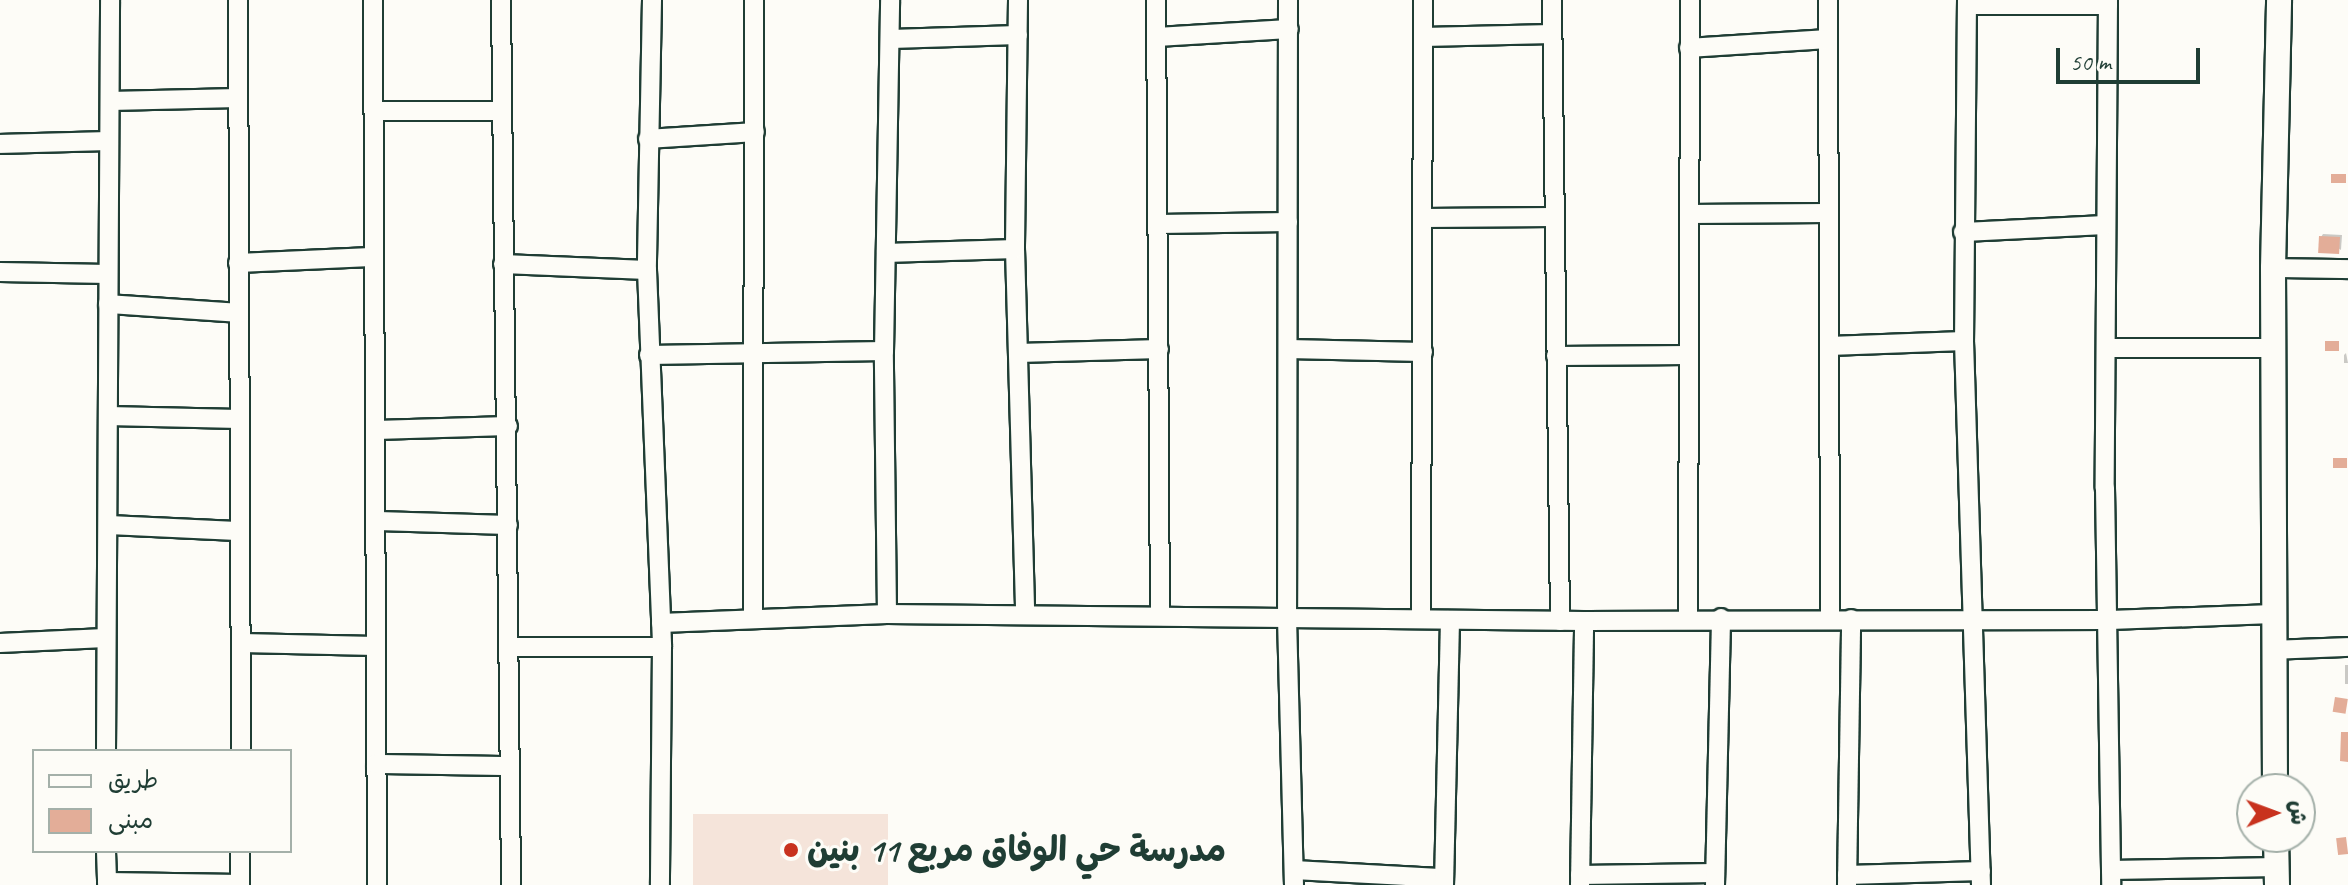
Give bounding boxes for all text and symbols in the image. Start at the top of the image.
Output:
scale bar [2060,32,2204,82]
text: 50 m [2070,47,2111,77]
legend [32,749,292,853]
text: طريق [108,765,158,795]
north arrow [2236,773,2316,853]
text: ش [2284,800,2312,825]
text: مبنى [108,805,153,835]
place label: مدرسة حي الوفاق مربع 11 بنين [807,830,1226,870]
marker: مدرسة حي الوفاق مربع 11 بنين [782,841,800,859]

